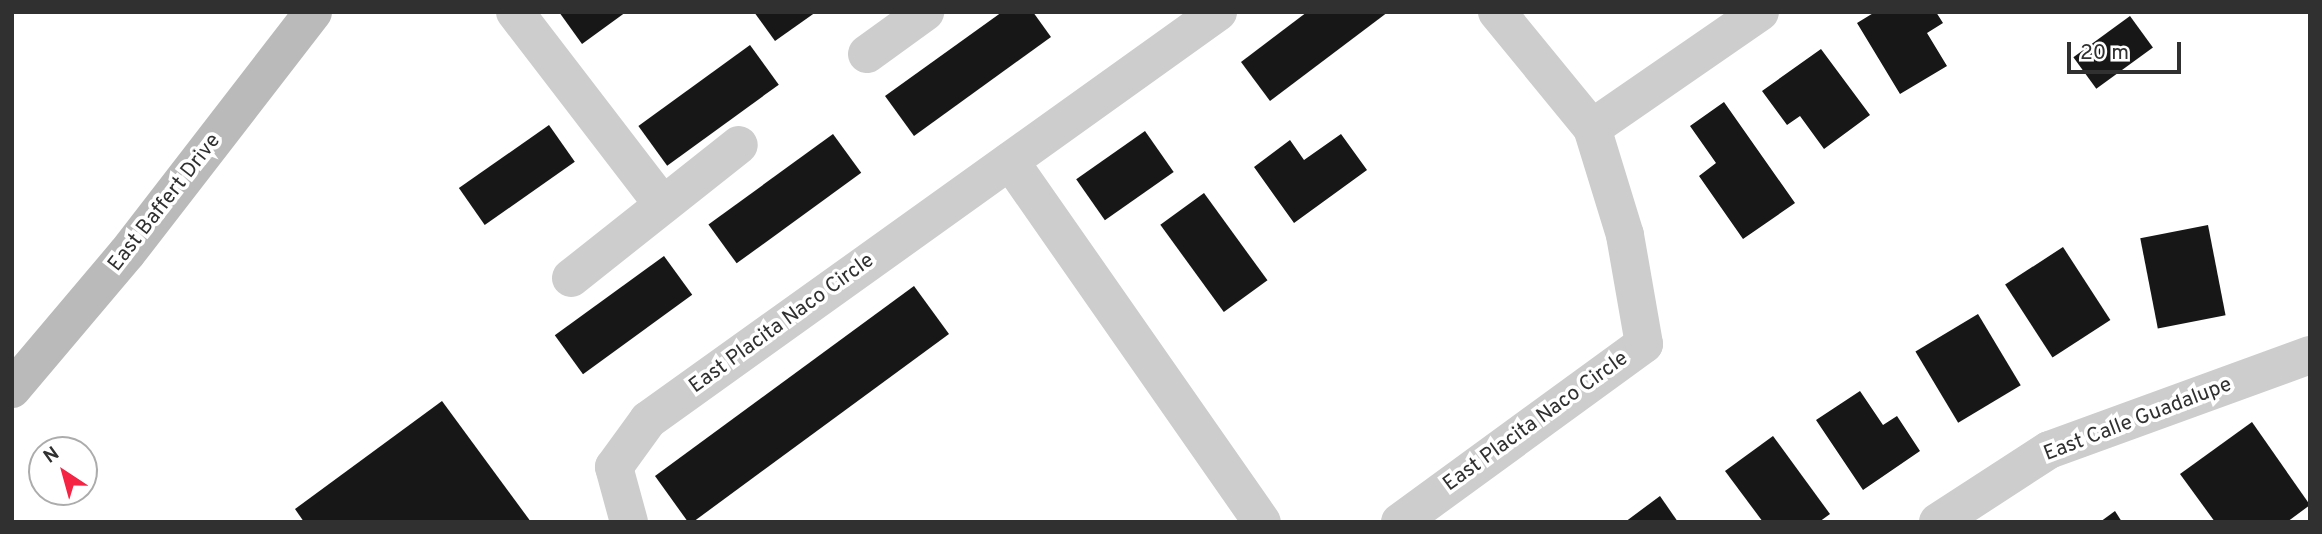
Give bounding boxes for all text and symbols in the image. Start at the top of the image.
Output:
scale bar [2070,28,2184,72]
text: 20 m [2080,40,2129,67]
street label: East Baffert Drive [103,129,227,277]
street label: East Placita Naco Circle [685,248,879,400]
street label: East Placita Naco Circle [1439,346,1633,498]
street label: East Calle Guadalupe [2040,372,2236,468]
north arrow [28,436,98,506]
text: N [39,442,64,469]

